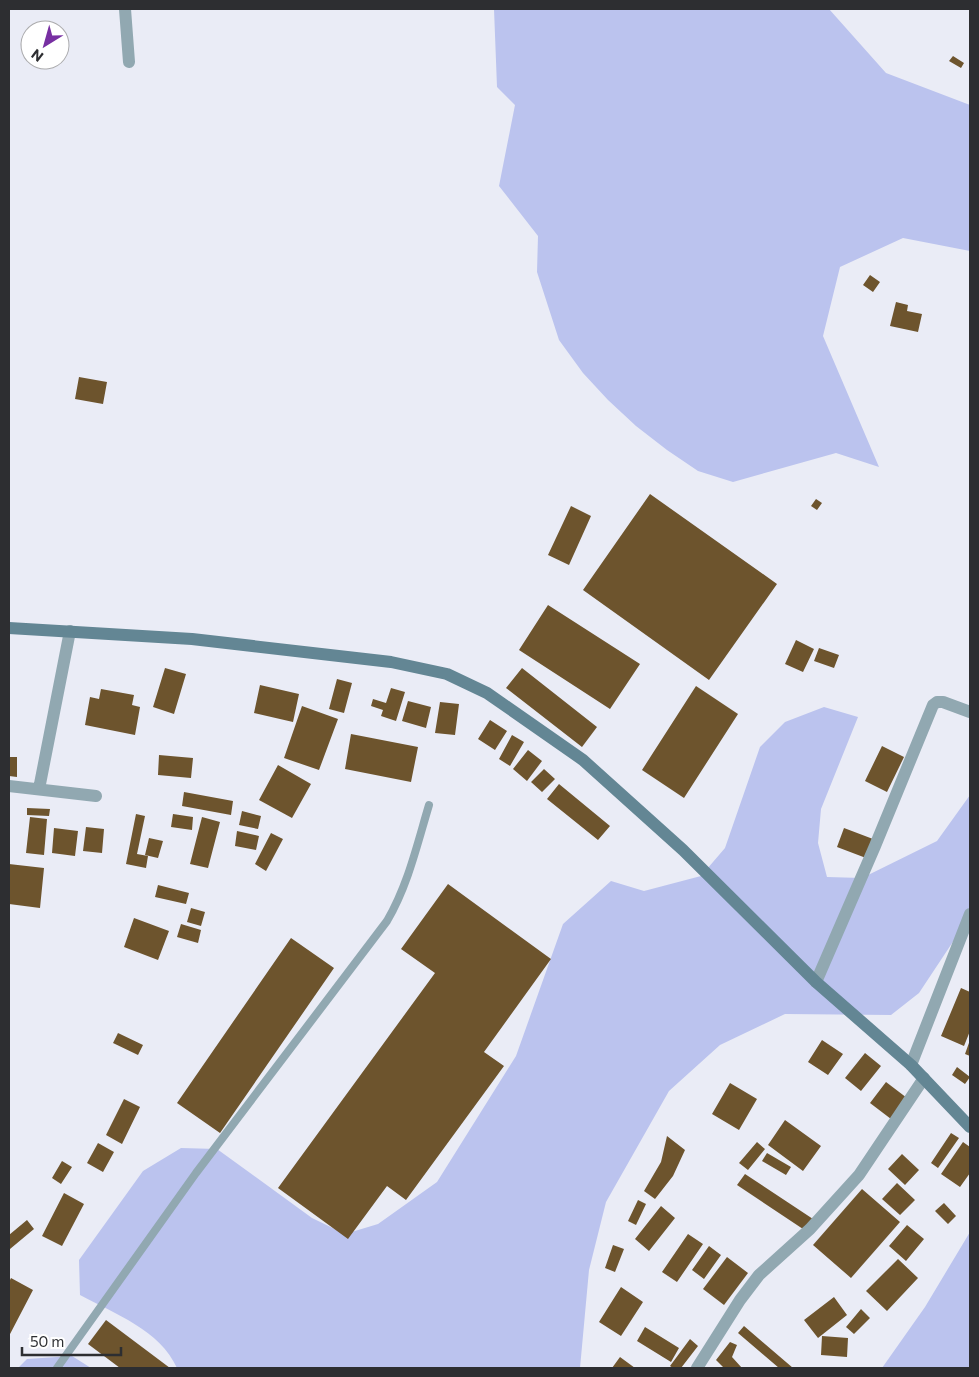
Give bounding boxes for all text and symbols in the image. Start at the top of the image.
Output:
north arrow [20,20,70,70]
text: N [28,46,46,66]
scale bar [22,1324,121,1356]
text: 50 m [30,1332,64,1350]

